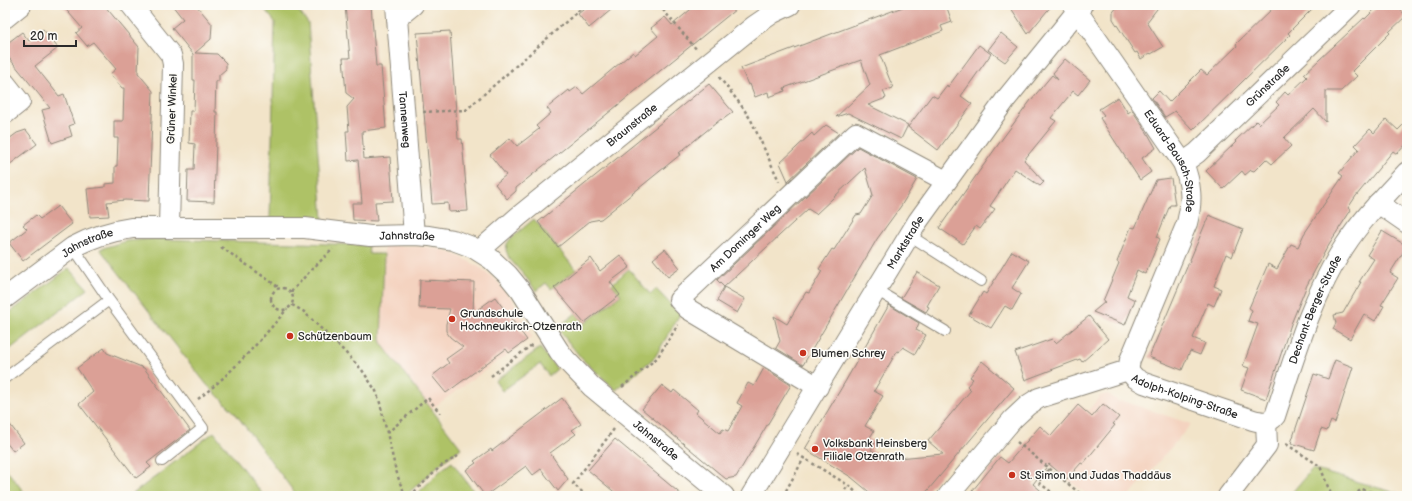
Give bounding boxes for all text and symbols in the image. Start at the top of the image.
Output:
scale bar [24,22,76,48]
text: 20 m [30,29,57,44]
street label: Grünstraße [1243,61,1293,109]
street label: Grüner Winkel [164,74,180,144]
street label: Tannenweg [396,91,414,149]
street label: Braunstraße [604,100,660,149]
street label: Eduard-Bausch-Straße [1141,107,1197,214]
street label: Am Dominger Weg [707,201,783,274]
street label: Marktstraße [884,212,927,271]
street label: Jahnstraße [59,225,115,260]
street label: Jahnstraße [379,228,436,243]
street label: Dechant-Berger-Straße [1286,252,1344,366]
place label: Grundschule Hochneukirch-Otzenrath [460,307,582,333]
marker: Grundschule Hochneukirch-Otzenrath [447,314,457,324]
place label: Schützenbaum [298,330,372,343]
marker: Schützenbaum [285,331,295,341]
place label: Blumen Schrey [811,347,885,360]
marker: Blumen Schrey [798,348,808,358]
street label: Adolph-Kolping-Straße [1130,371,1240,421]
street label: Jahnstraße [631,417,682,463]
place label: Volksbank Heinsberg Filiale Otzenrath [823,437,927,463]
marker: Volksbank Heinsberg Filiale Otzenrath [810,444,820,454]
place label: St. Simon und Judas Thaddäus [1020,469,1172,482]
marker: St. Simon und Judas Thaddäus [1007,470,1017,480]

